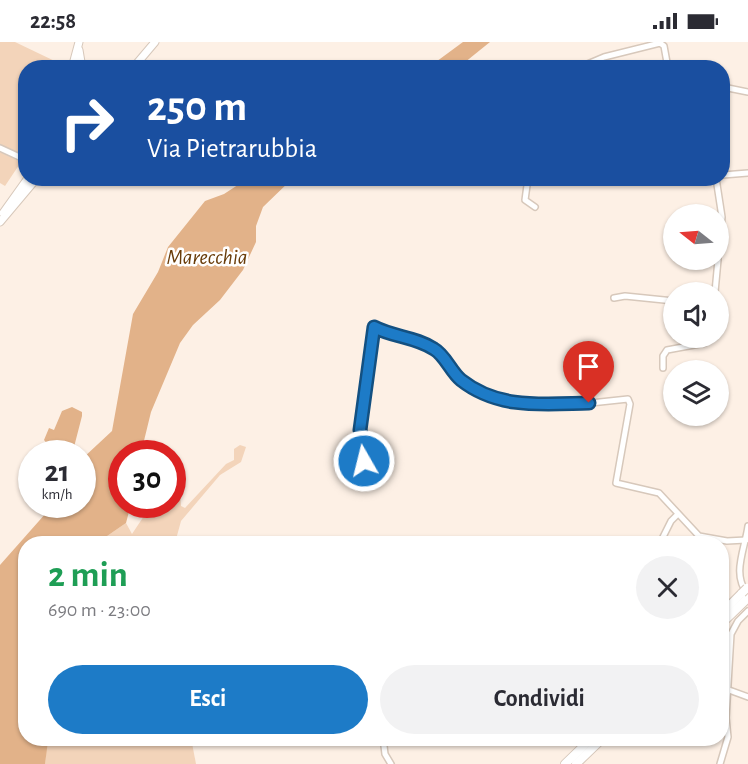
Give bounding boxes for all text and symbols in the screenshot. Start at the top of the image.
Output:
text: 22:58 [30,10,76,32]
icon: right [48,84,126,162]
text: 250 m [147,86,247,128]
text: Via Pietrarubbia [147,135,317,162]
north arrow [663,204,729,270]
map controls [663,204,729,426]
water label: Marecchia [167,246,247,268]
button: sound [663,282,729,348]
pin [563,341,614,403]
icon: arrive [572,350,605,383]
button: layers [663,360,729,426]
position arrow [332,429,396,493]
speed limit sign: 30 [108,440,186,518]
text: 21 [45,457,69,487]
text: km/h [42,487,72,502]
button: close [636,556,699,619]
text: 2 min [48,557,128,593]
text: 690 m · 23:00 [48,600,151,620]
button: Esci [48,665,368,734]
button: Condividi [380,665,699,734]

